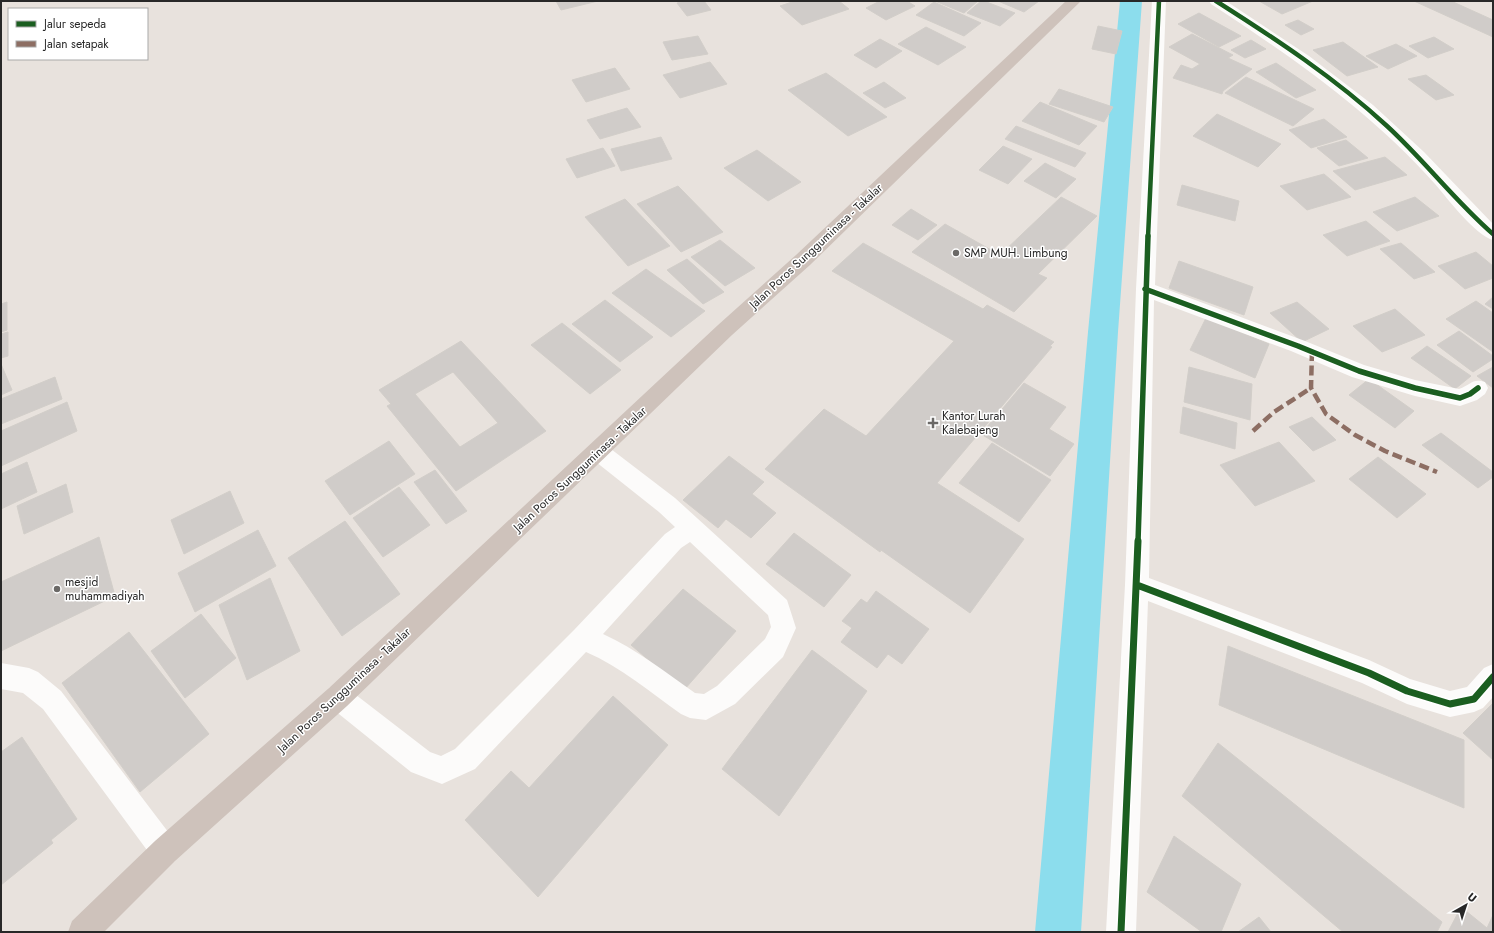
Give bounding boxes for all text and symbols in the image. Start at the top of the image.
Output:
legend [8,8,148,60]
text: Jalur sepeda [42,15,106,33]
text: Jalan setapak [42,35,109,53]
street label: Jalan Poros Sungguminasa - Takalar [744,179,887,314]
place label: SMP MUH. Limbung [964,244,1068,262]
marker: SMP MUH. Limbung [951,248,961,258]
street label: Jalan Poros Sungguminasa - Takalar [508,402,651,537]
place label: Kantor Lurah Kalebajeng [942,407,1006,439]
marker: Kantor Lurah Kalebajeng [927,417,939,429]
place label: mesjid muhammadiyah [65,573,145,605]
marker: mesjid muhammadiyah [52,584,62,594]
street label: Jalan Poros Sungguminasa - Takalar [272,623,415,758]
north arrow [1446,885,1486,925]
text: U [1464,889,1480,906]

